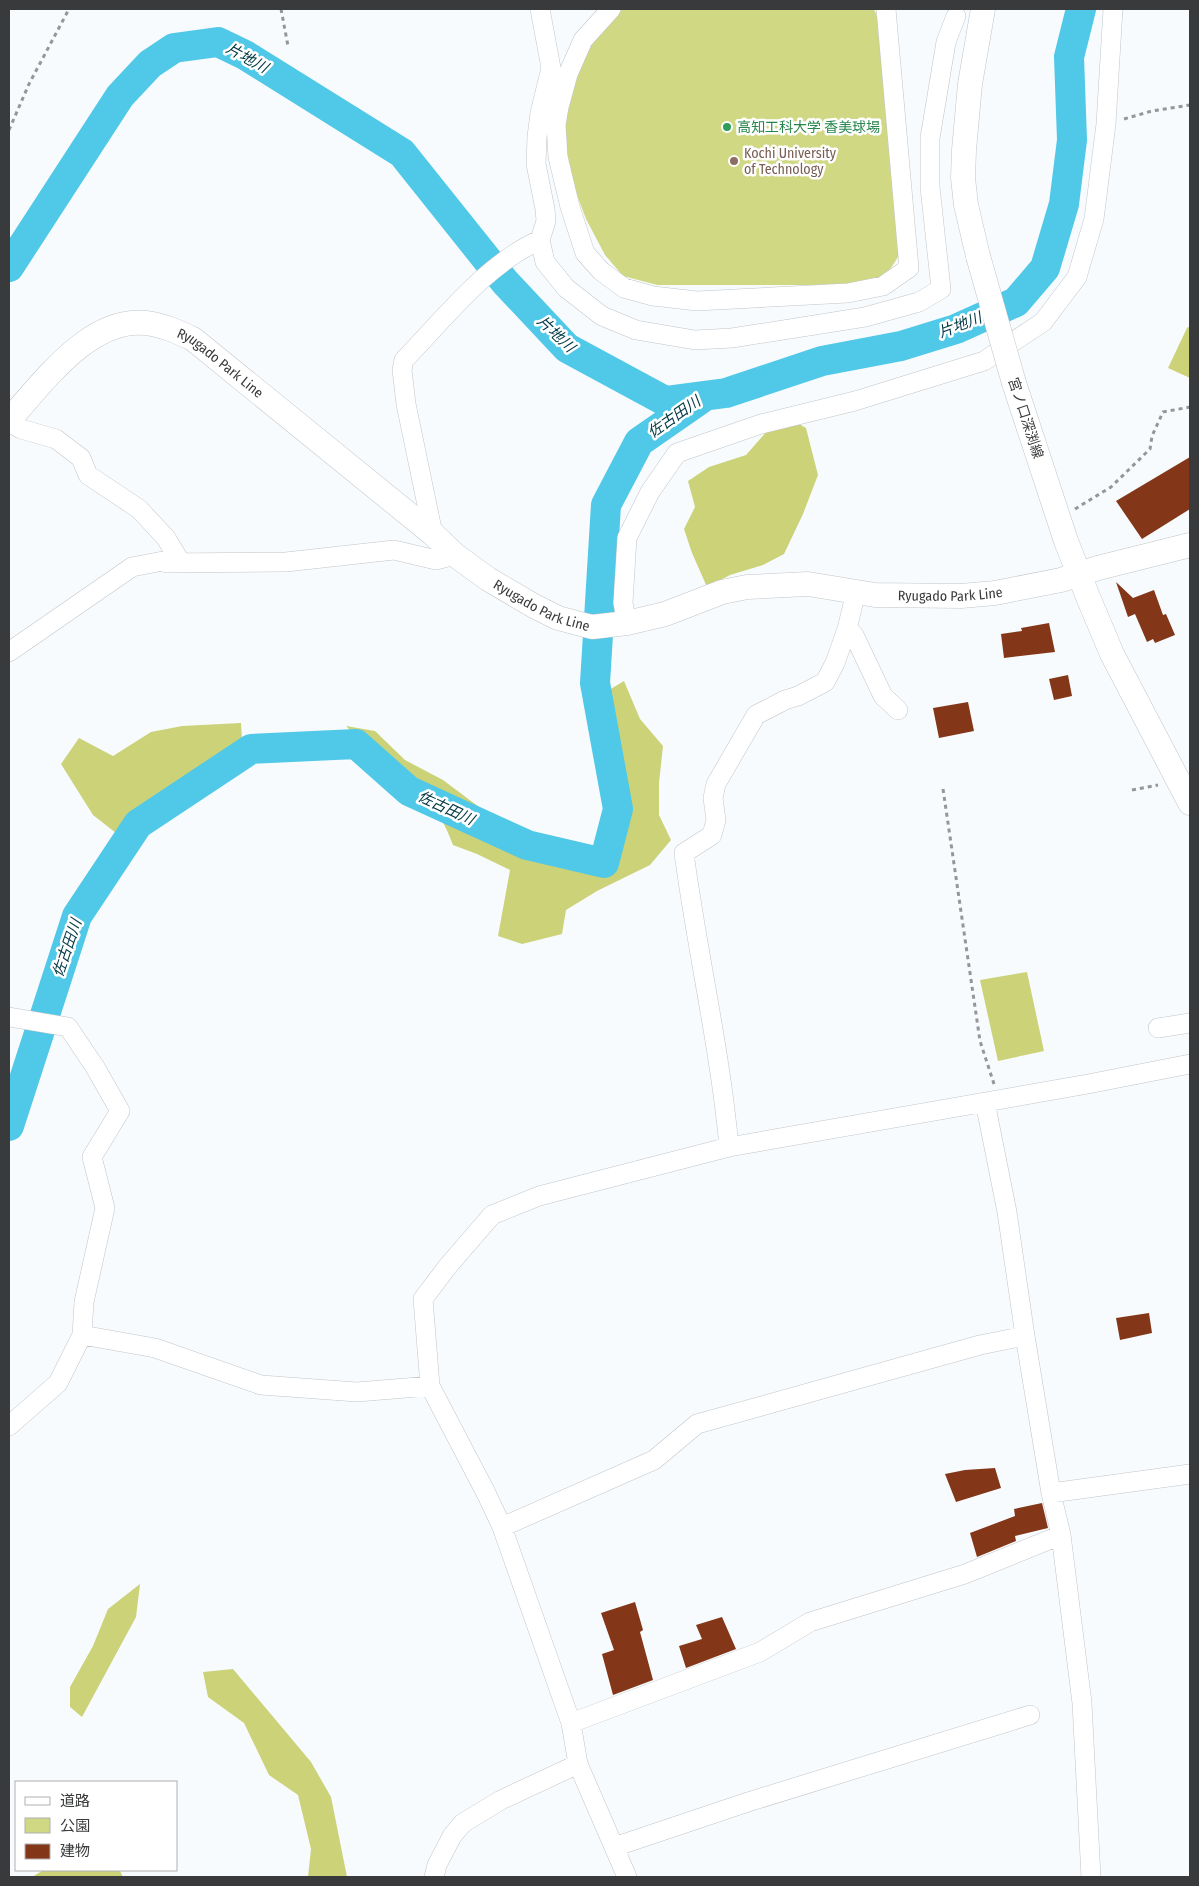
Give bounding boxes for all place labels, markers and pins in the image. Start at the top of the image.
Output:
place label: 高知工科大学 香美球場 [737,119,880,136]
marker: 高知工科大学 香美球場 [721,121,733,133]
place label: Kochi University of Technology [744,145,837,178]
marker: Kochi University of Technology [728,155,740,167]

